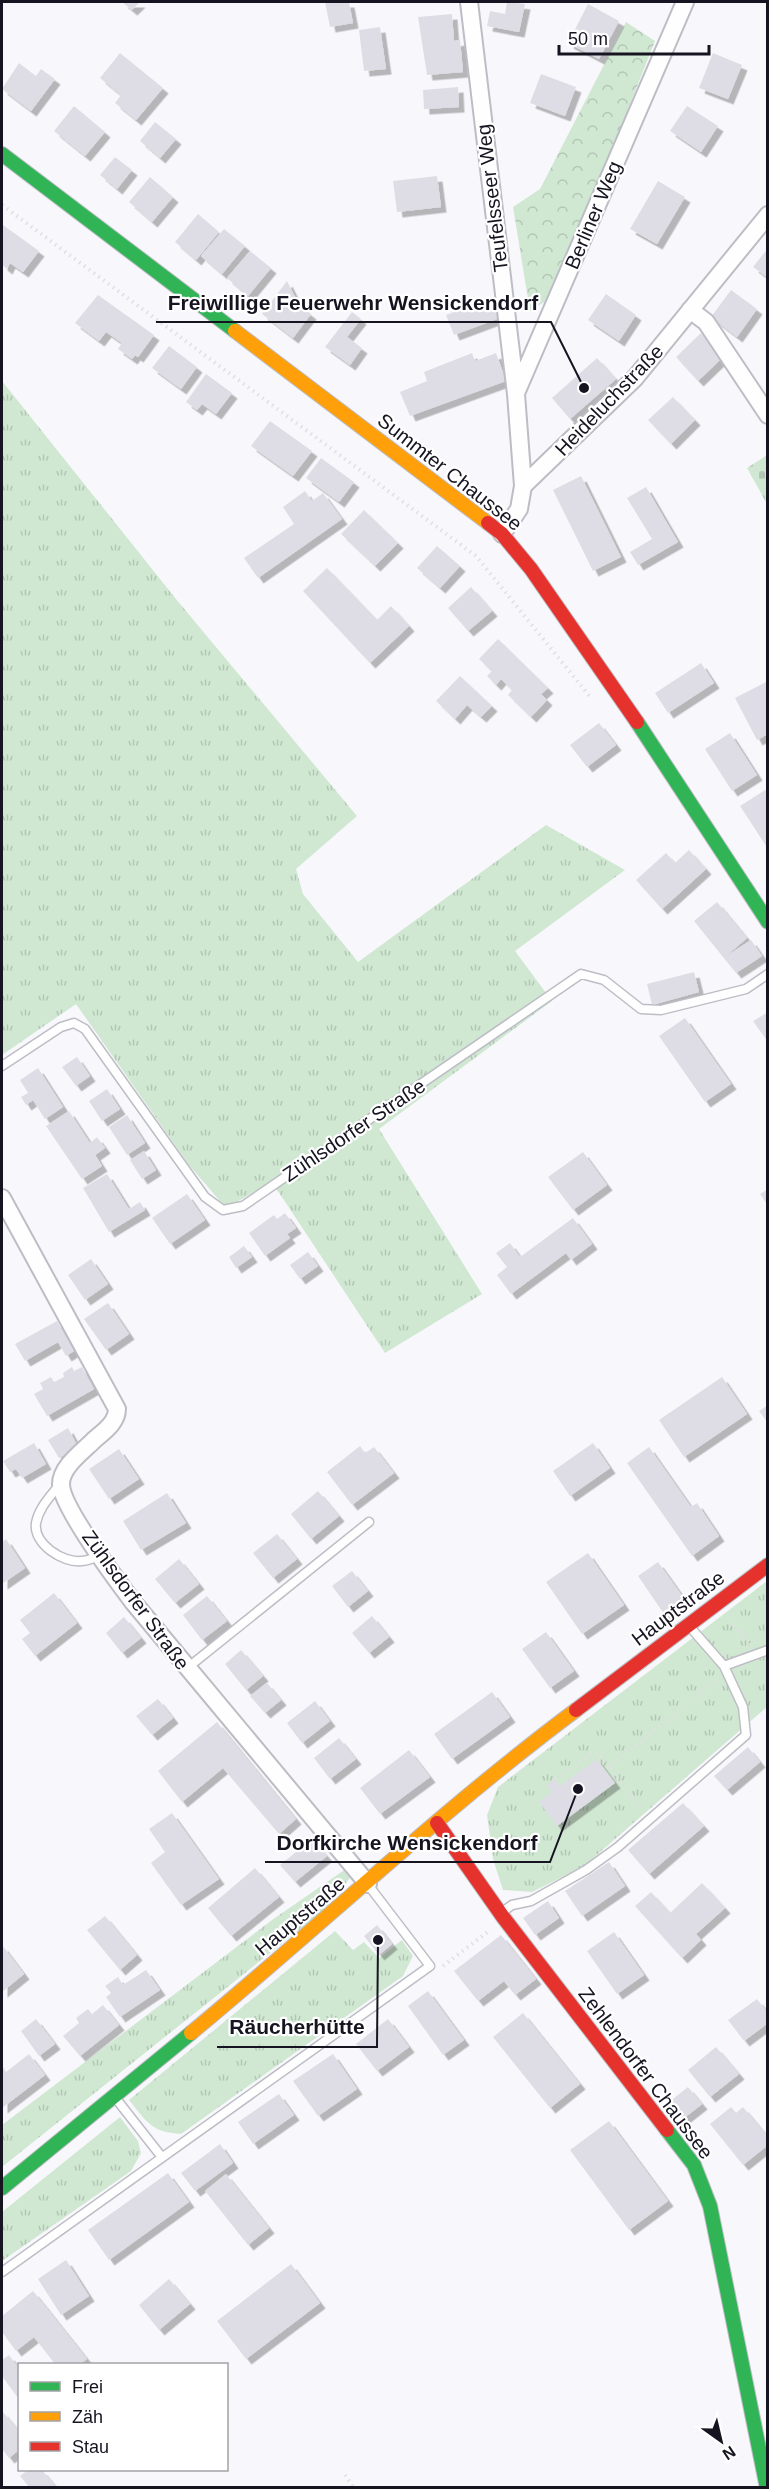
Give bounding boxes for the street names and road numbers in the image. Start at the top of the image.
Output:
street label: Teufelsseer Weg [472,123,512,273]
street label: Berliner Weg [560,158,626,272]
street label: Heideluchstraße [551,340,667,460]
street label: Summter Chaussee [374,409,526,535]
street label: Zühlsdorfer Straße [279,1074,429,1186]
street label: Zühlsdorfer Straße [78,1526,194,1674]
street label: Hauptstraße [627,1566,729,1650]
street label: Hauptstraße [251,1872,349,1960]
street label: Zehlendorfer Chaussee [574,1983,718,2163]

